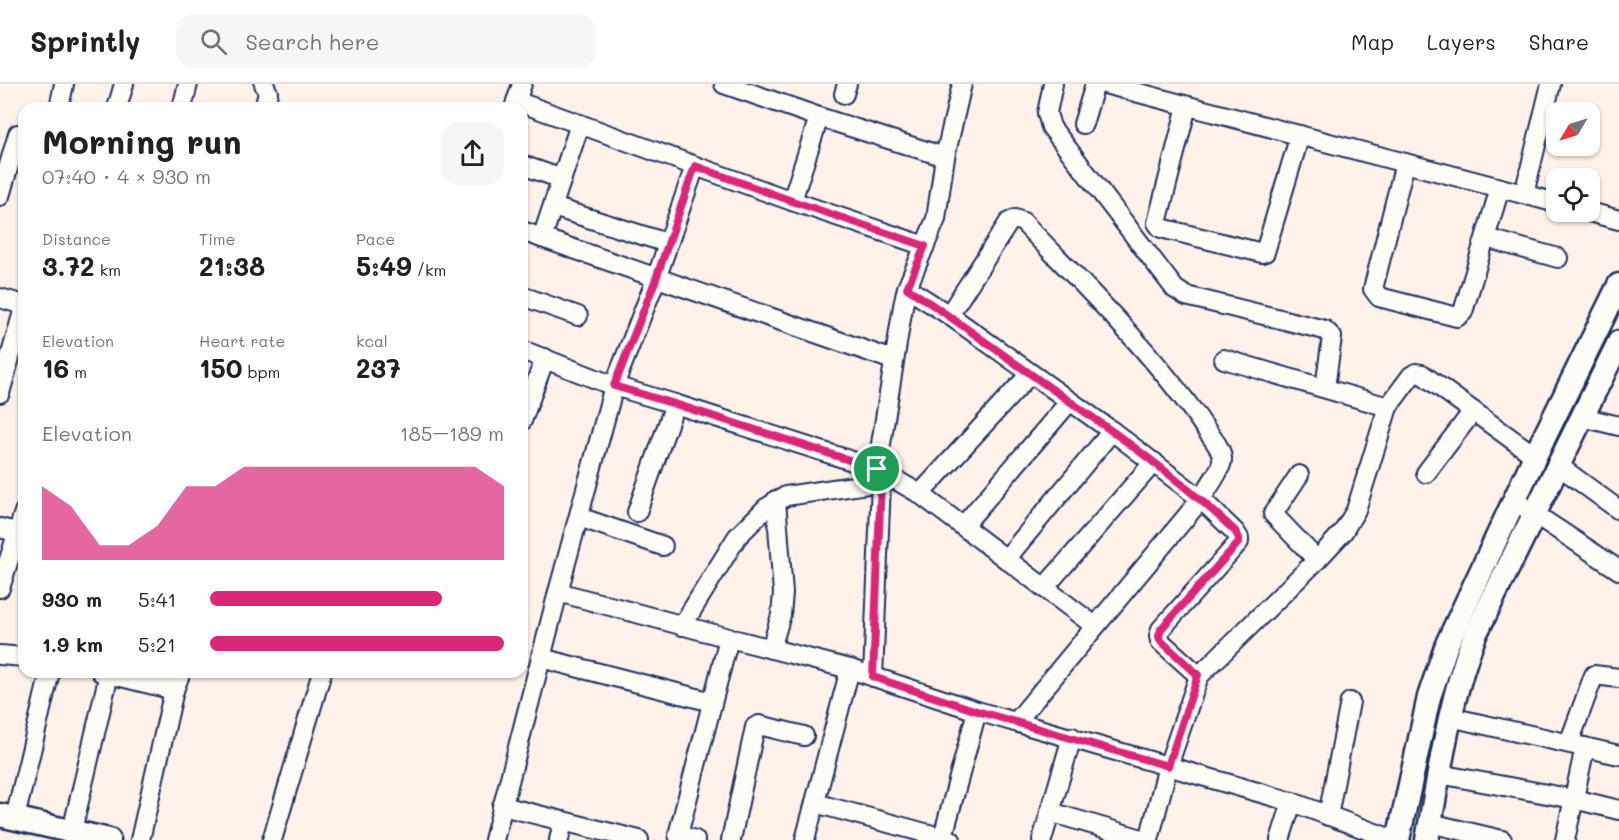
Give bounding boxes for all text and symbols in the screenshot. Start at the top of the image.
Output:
search box [176,14,596,68]
text: Sprintly [30,23,140,59]
icon: search [197,25,230,58]
text: Search here [245,27,379,56]
text: Map [1351,28,1394,55]
text: Layers [1427,28,1496,55]
text: Share [1529,28,1589,55]
north arrow [1546,102,1600,156]
map controls [1546,102,1600,222]
text: Morning run [42,119,242,162]
button: share [441,122,504,185]
text: 07:40 · 4 × 930 m [42,163,211,189]
button: locate [1546,168,1600,222]
text: Distance [42,228,111,249]
text: Time [199,228,235,249]
text: Pace [356,228,395,249]
text: 3.72 [42,249,95,283]
text: 21:38 [199,249,265,283]
text: 5:49 [356,249,412,283]
text: km [95,259,121,280]
text: /km [412,259,446,280]
text: Elevation [42,330,114,351]
text: Heart rate [199,330,285,351]
text: kcal [356,330,388,351]
text: 16 [42,351,69,385]
text: 150 [199,351,242,385]
text: 237 [356,351,401,385]
text: m [69,361,87,382]
text: bpm [242,361,280,382]
text: Elevation [42,420,132,446]
text: 185–189 m [400,420,504,446]
pin [851,443,902,494]
icon: arrive [860,452,893,485]
text: 930 m [42,586,102,612]
text: 5:41 [138,586,177,612]
text: 1.9 km [42,631,103,657]
text: 5:21 [138,631,176,657]

